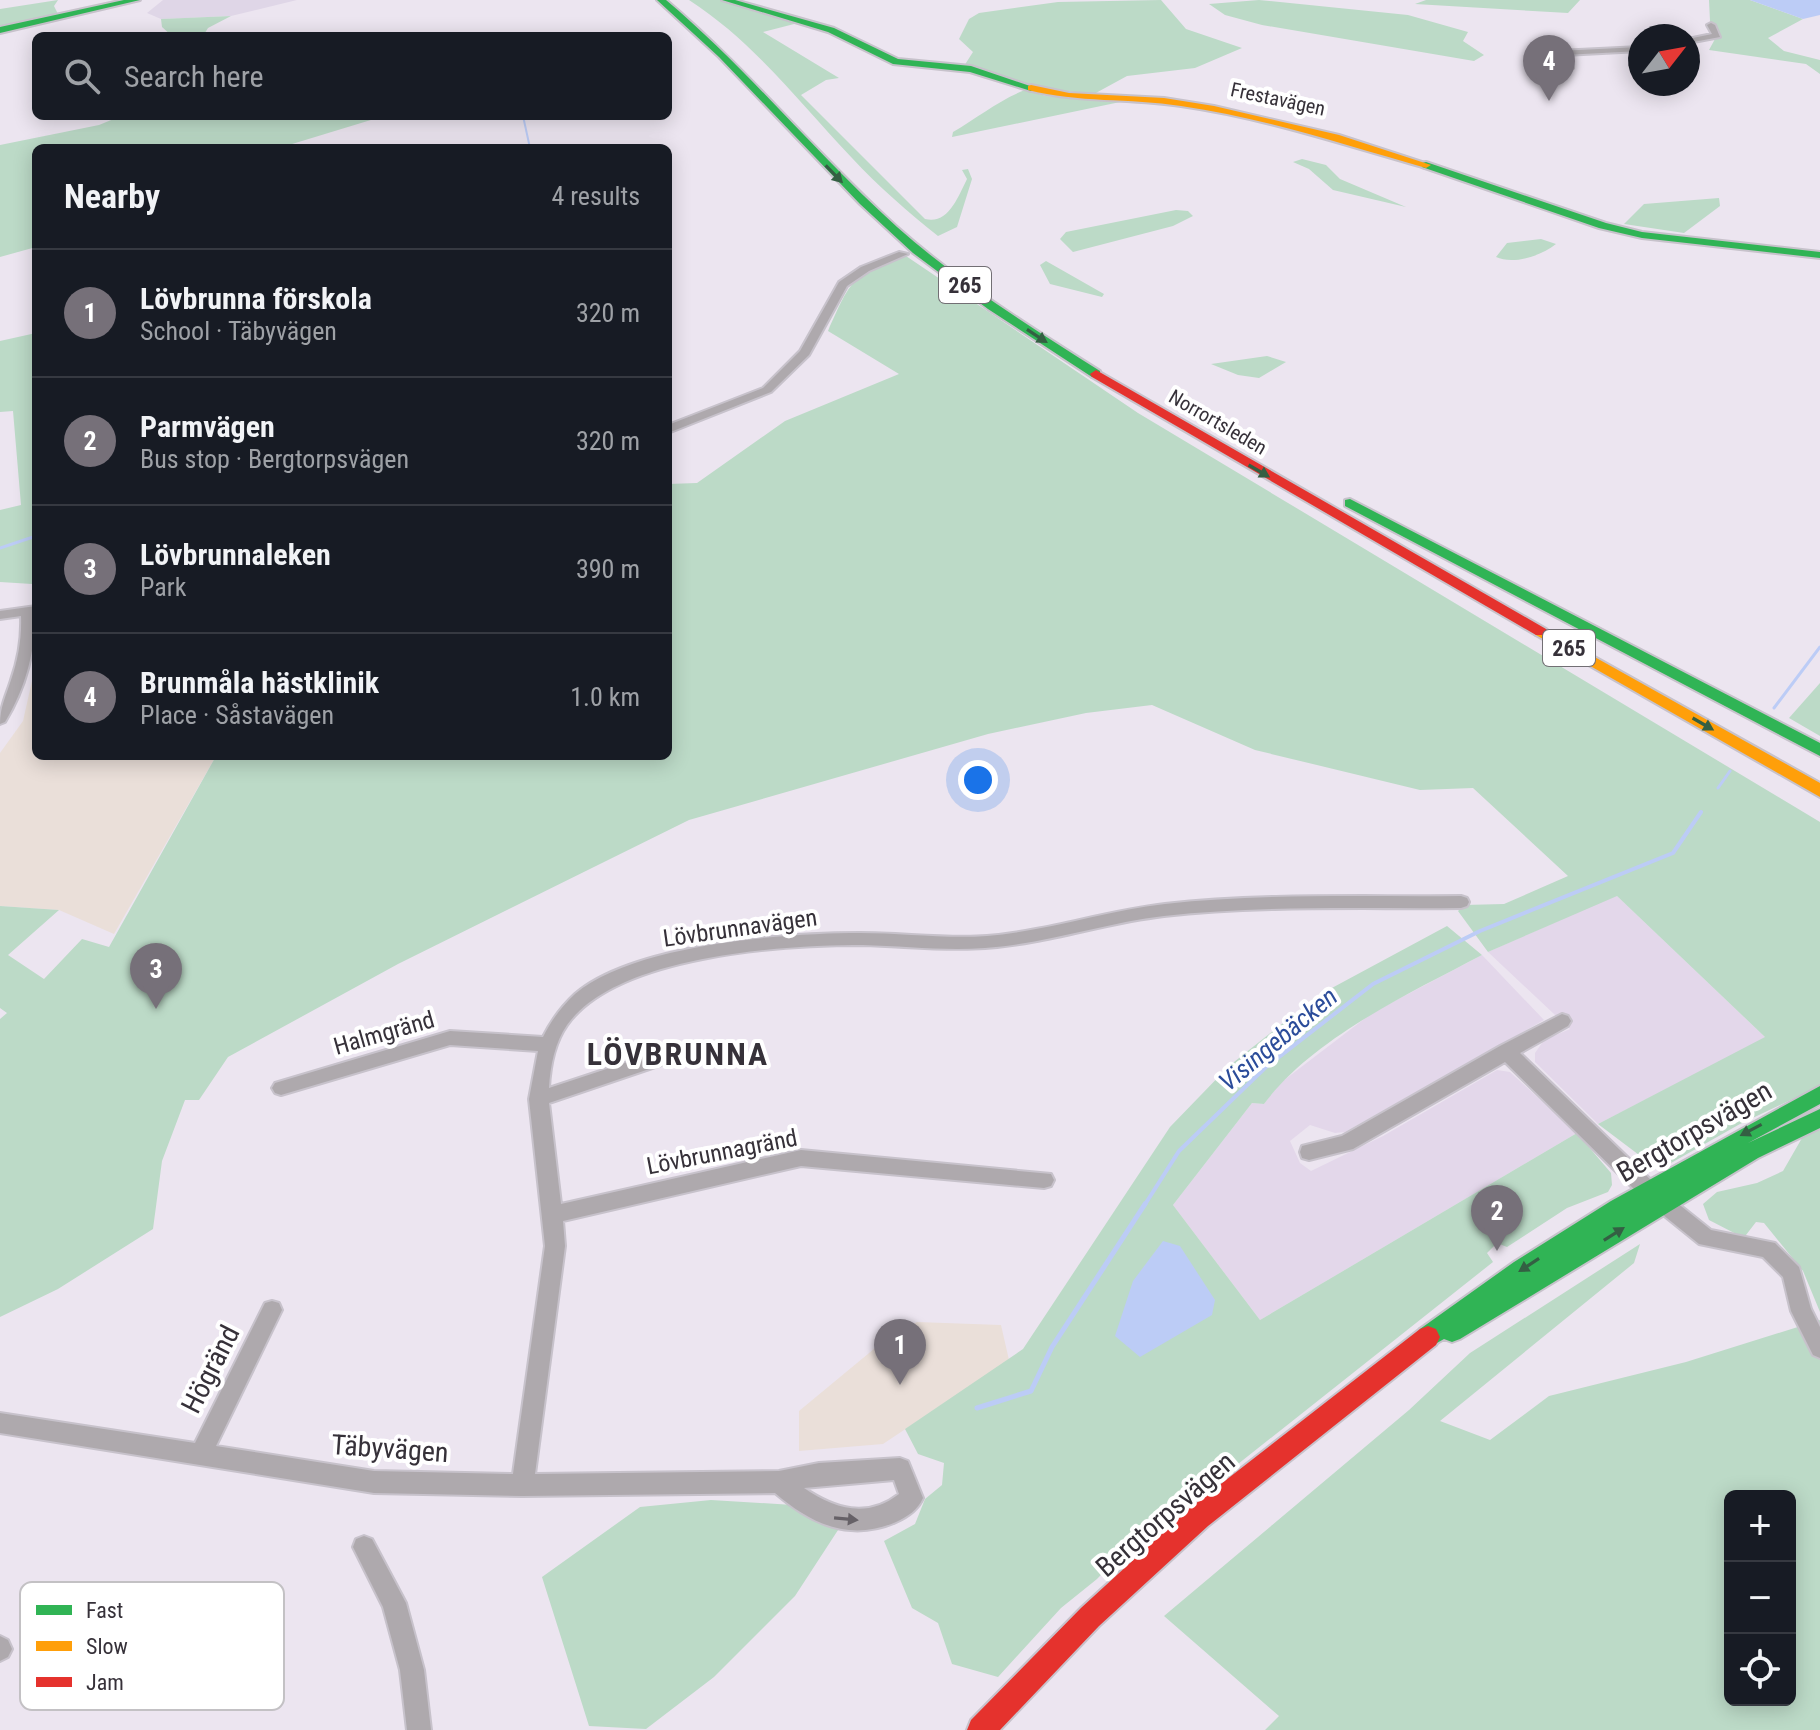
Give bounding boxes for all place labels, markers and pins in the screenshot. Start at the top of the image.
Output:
pin: 4 [1523,35,1575,101]
pin: 3 [130,943,182,1009]
pin: 2 [1471,1185,1523,1251]
pin: 1 [874,1319,926,1385]

